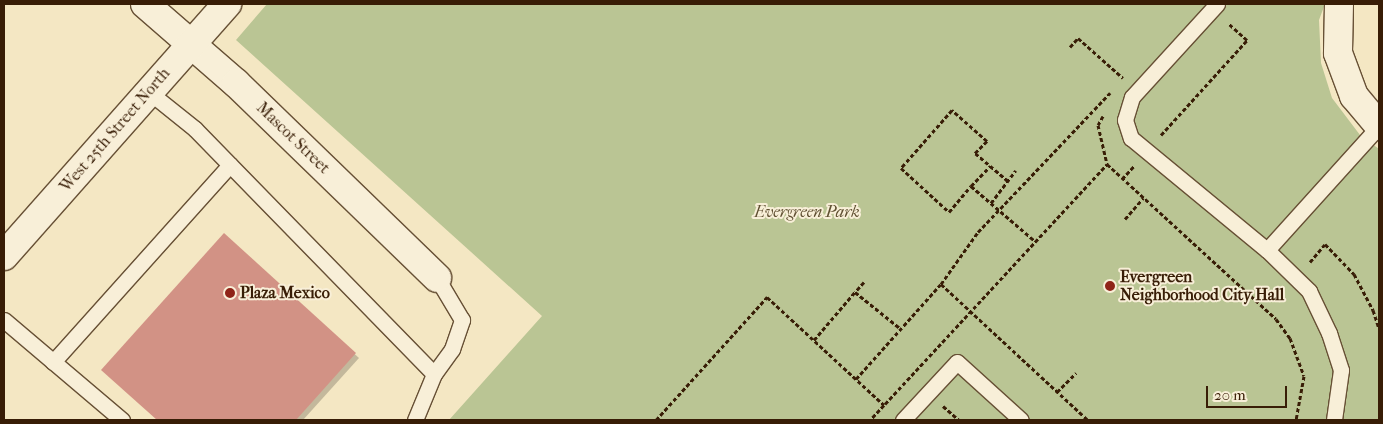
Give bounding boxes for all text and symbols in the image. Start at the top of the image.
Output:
street label: West 25th Street North [56,64,174,196]
street label: Mascot Street [252,98,334,178]
park label: Evergreen Park [754,202,860,222]
place label: Evergreen Neighborhood City Hall [1120,267,1284,305]
marker: Evergreen Neighborhood City Hall [1104,280,1116,292]
place label: Plaza Mexico [240,283,330,303]
marker: Plaza Mexico [224,287,236,299]
scale bar [1208,376,1289,408]
text: 20 m [1214,386,1246,404]

